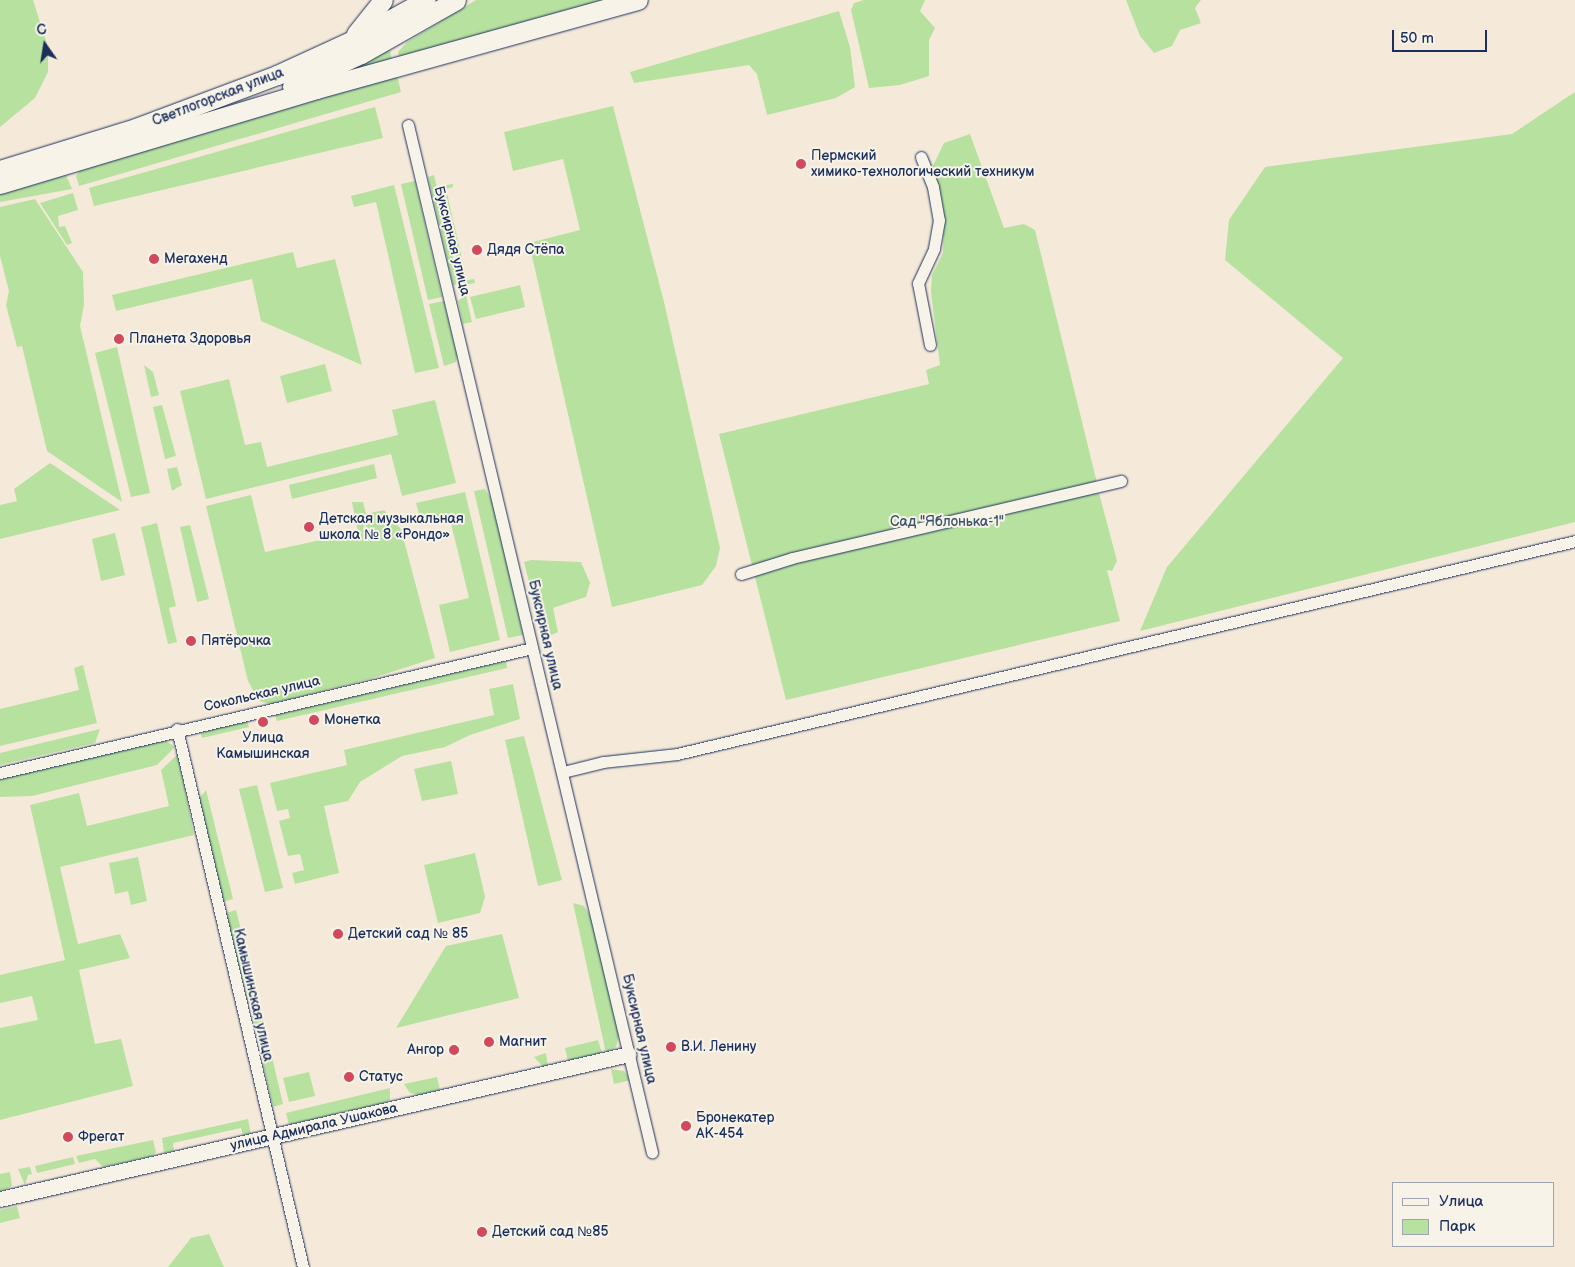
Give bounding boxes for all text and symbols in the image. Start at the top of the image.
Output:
north arrow [20,20,70,70]
scale bar [1395,20,1490,52]
text: С [35,21,48,39]
text: 50 m [1400,29,1434,48]
street label: Светлогорская улица [150,64,286,130]
place label: Пермский химико-технологический техникум [811,148,1035,180]
marker: Пермский химико-технологический техникум [795,158,807,170]
street label: Буксирная улица [430,184,474,298]
place label: Дядя Стёпа [487,242,565,258]
marker: Дядя Стёпа [471,244,483,256]
place label: Мегахенд [164,251,227,267]
marker: Мегахенд [148,253,160,265]
place label: Планета Здоровья [129,331,251,347]
marker: Планета Здоровья [113,333,125,345]
place label: Детская музыкальная школа № 8 «Рондо» [319,511,464,544]
park label: Сад "Яблонька-1" [890,514,1004,530]
marker: Детская музыкальная школа № 8 «Рондо» [303,521,315,533]
street label: Буксирная улица [524,578,566,692]
place label: Пятёрочка [201,633,271,649]
marker: Пятёрочка [185,635,197,647]
street label: Сокольская улица [202,672,322,716]
place label: Монетка [324,712,381,728]
marker: Монетка [308,714,320,726]
marker: Улица Камышинская [257,716,269,728]
place label: Улица Камышинская [216,730,310,762]
place label: Детский сад № 85 [348,926,468,942]
street label: Камышинская улица [230,927,276,1063]
marker: Детский сад № 85 [332,928,344,940]
street label: Буксирная улица [618,972,660,1086]
place label: Магнит [499,1034,547,1050]
marker: Магнит [483,1036,495,1048]
place label: В.И. Ленину [681,1039,756,1055]
marker: В.И. Ленину [665,1041,677,1053]
place label: Ангор [407,1042,444,1058]
marker: Ангор [448,1044,460,1056]
place label: Статус [359,1069,403,1085]
marker: Статус [343,1071,355,1083]
street label: улица Адмирала Ушакова [229,1100,399,1154]
place label: Бронекатер АК-454 [696,1110,774,1142]
marker: Бронекатер АК-454 [680,1120,692,1132]
place label: Фрегат [78,1129,124,1145]
marker: Фрегат [62,1131,74,1143]
legend [1392,1182,1555,1247]
text: Улица [1439,1192,1483,1211]
text: Парк [1439,1217,1476,1236]
place label: Детский сад №85 [492,1224,608,1240]
marker: Детский сад №85 [476,1226,488,1238]

